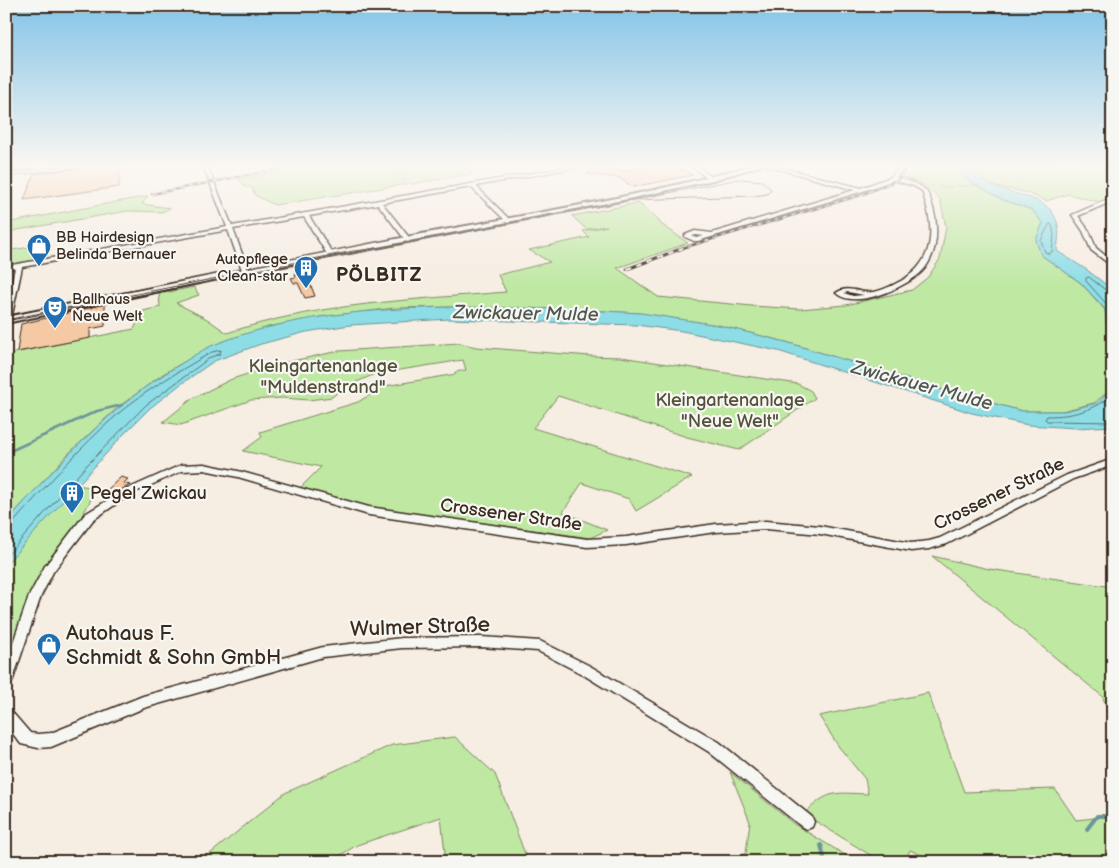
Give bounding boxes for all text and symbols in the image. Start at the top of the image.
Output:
place label: BB Hairdesign Belinda Bernauer [56,228,176,264]
shop icon: BB Hairdesign Belinda Bernauer [26,233,52,267]
place label: Autopflege Clean-star [216,250,289,286]
building icon: Autopflege Clean-star [293,255,319,289]
district label: PÖLBITZ [336,264,422,287]
place label: Ballhaus Neue Welt [72,290,143,326]
theatre icon: Ballhaus Neue Welt [42,295,68,329]
water label: Zwickauer Mulde [452,301,599,327]
park label: Kleingartenanlage "Muldenstrand" [248,356,398,398]
water label: Zwickauer Mulde [848,356,995,416]
park label: Kleingartenanlage "Neue Welt" [655,390,805,432]
street label: Crossener Straße [930,453,1068,535]
building icon: Pegel Zwickau [59,480,85,514]
place label: Pegel Zwickau [90,483,207,504]
street label: Crossener Straße [439,495,584,535]
street label: Wulmer Straße [350,612,490,642]
place label: Autohaus F. Schmidt & Sohn GmbH [66,621,281,670]
shop icon: Autohaus F. Schmidt & Sohn GmbH [36,632,62,666]

